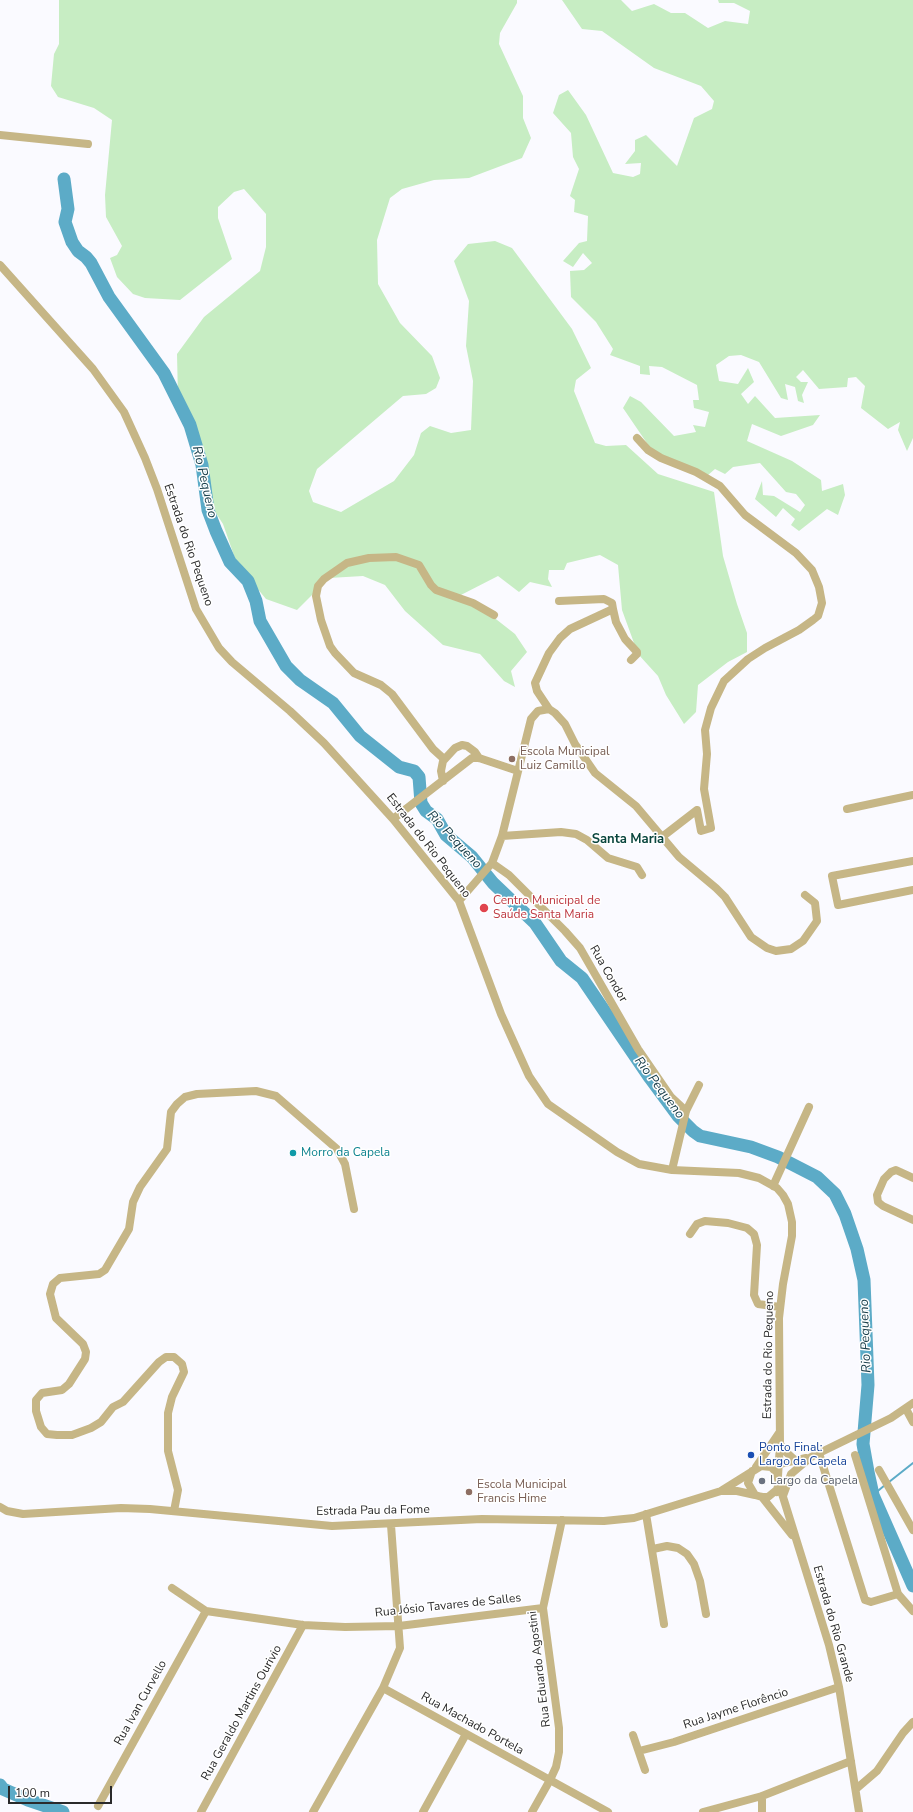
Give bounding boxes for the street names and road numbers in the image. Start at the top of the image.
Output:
street label: Estrada do Rio Pequeno [160,482,216,608]
street label: Estrada do Rio Pequeno [383,791,473,901]
street label: Rua Condor [586,943,630,1005]
street label: Estrada do Rio Pequeno [761,1291,777,1419]
street label: Estrada Pau da Fome [316,1503,430,1519]
street label: Estrada do Rio Grande [809,1564,857,1684]
street label: Rua Jósio Tavares de Salles [374,1591,522,1621]
street label: Rua Eduardo Agostini [526,1610,554,1728]
street label: Rua Geraldo Martins Ourivio [199,1643,285,1783]
street label: Rua Ivan Curvello [112,1658,170,1748]
street label: Rua Jayme Florêncio [682,1685,790,1733]
street label: Rua Machado Portela [418,1690,526,1758]

